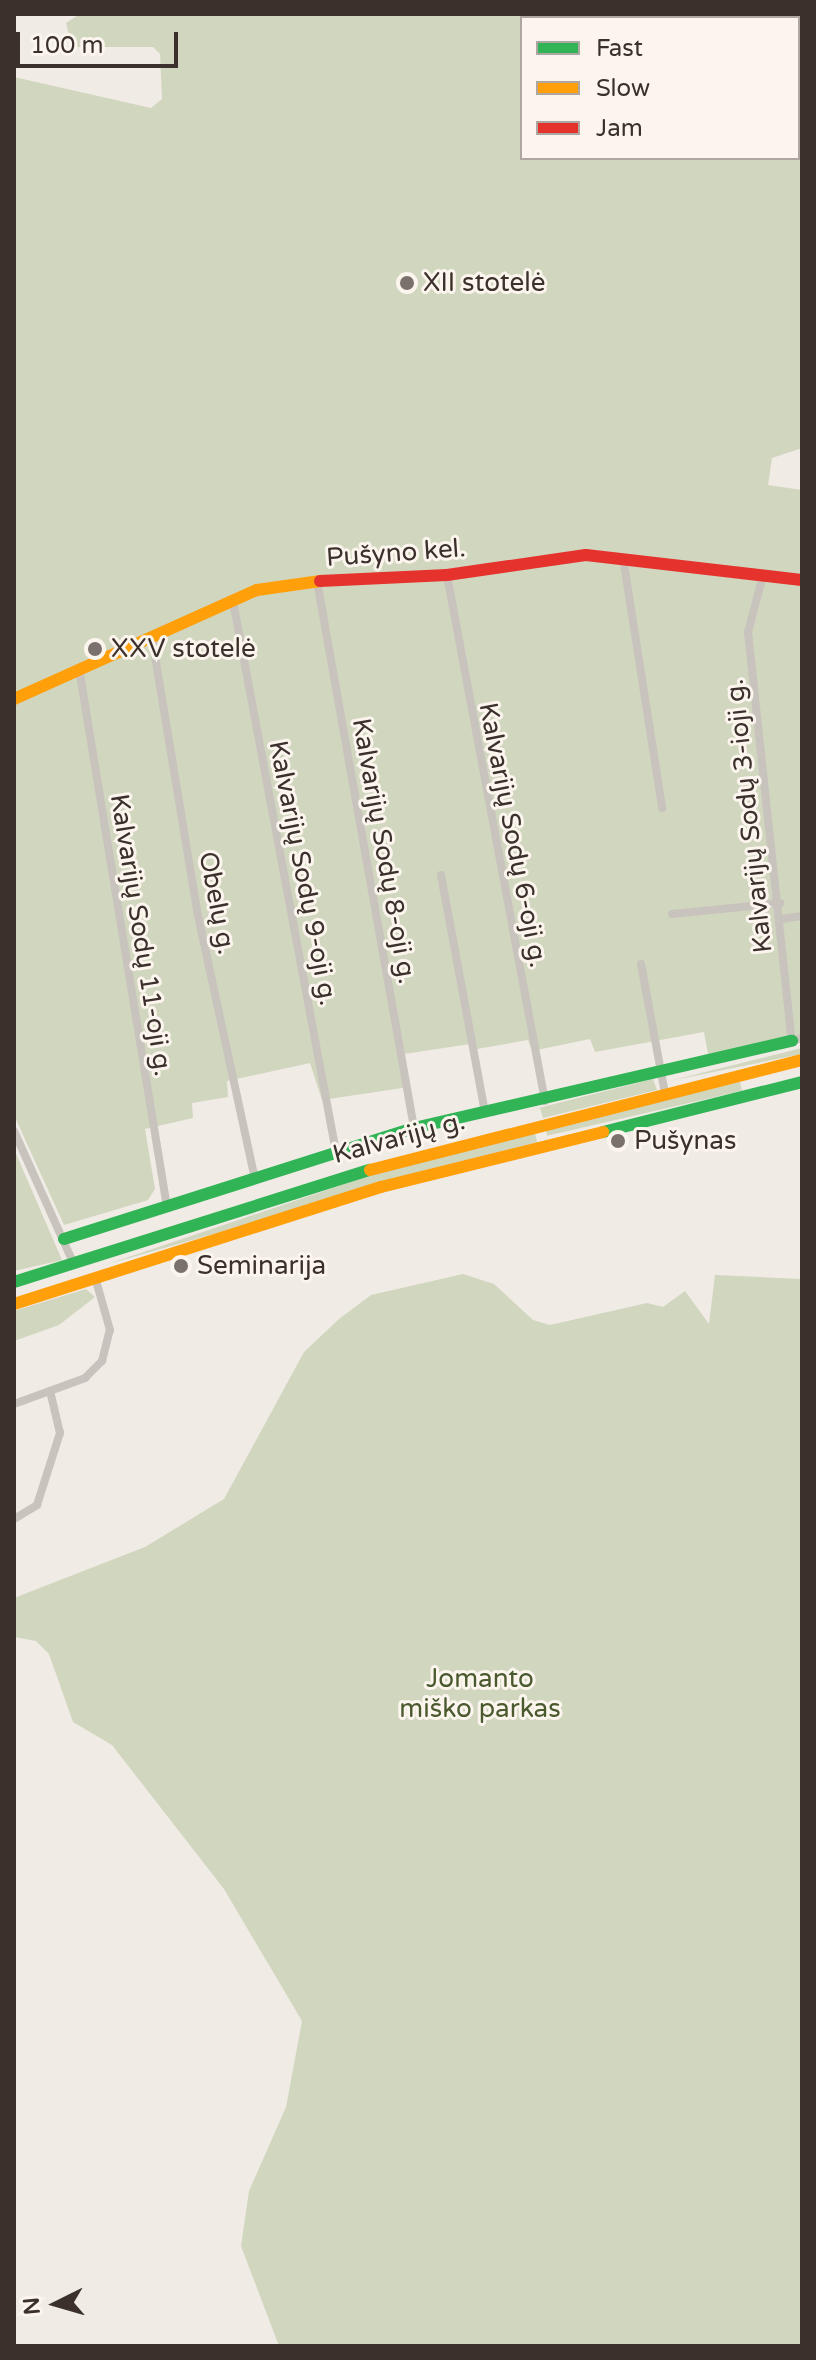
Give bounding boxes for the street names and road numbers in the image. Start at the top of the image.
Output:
street label: Pušyno kel. [325,533,467,573]
street label: Kalvarijų Sodų 3-ioji g. [719,677,779,955]
street label: Kalvarijų Sodų 6-oji g. [472,700,554,970]
street label: Kalvarijų Sodų 8-oji g. [345,716,423,986]
street label: Kalvarijų Sodų 9-oji g. [262,738,344,1008]
street label: Kalvarijų Sodų 11-oji g. [103,792,179,1078]
street label: Obelų g. [192,849,242,957]
street label: Kalvarijų g. [330,1105,468,1171]

